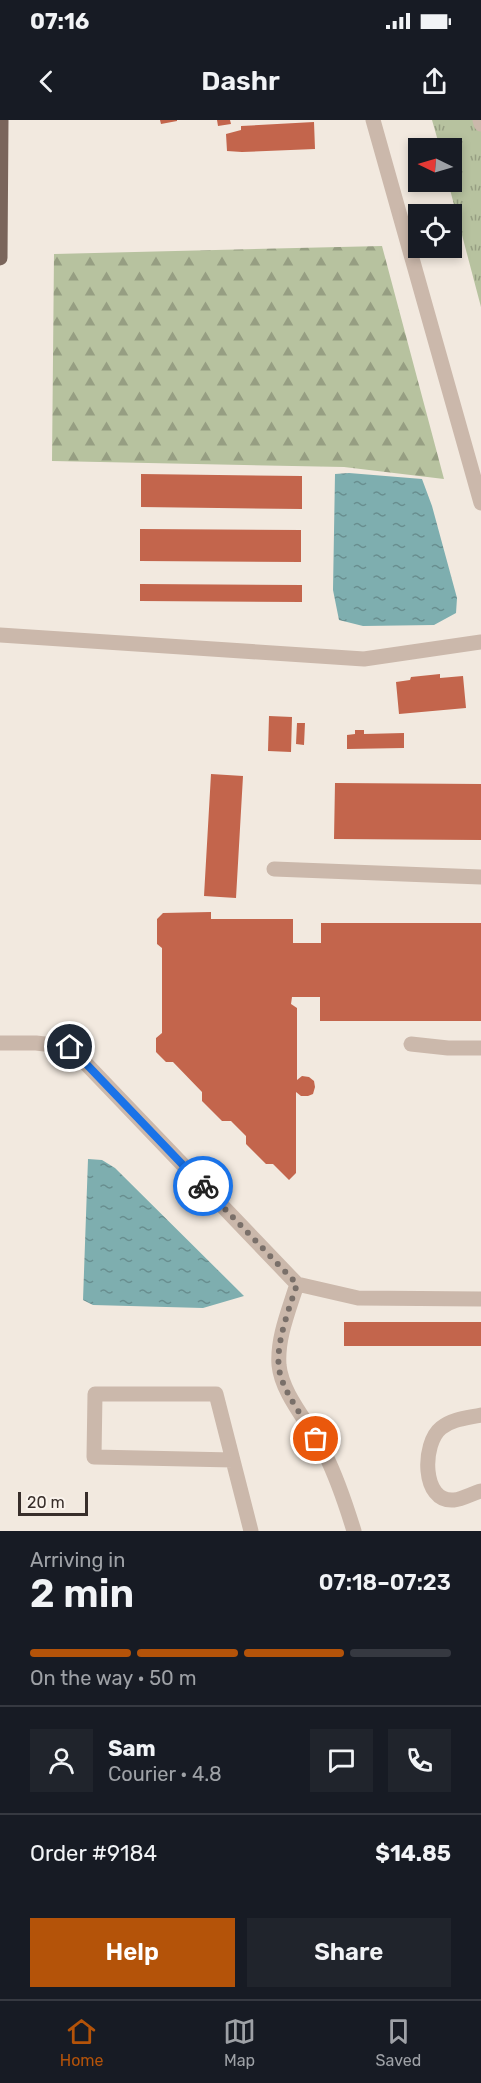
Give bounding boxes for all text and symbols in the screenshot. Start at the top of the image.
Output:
text: 07:16 [30,8,89,35]
icon: back [30,65,63,98]
text: Dashr [201,65,280,97]
icon: share [418,65,451,98]
north arrow [408,138,462,192]
map controls [408,138,462,258]
button: locate [408,204,462,258]
pin [44,1021,95,1072]
icon: home [53,1030,86,1063]
courier [173,1156,233,1216]
icon: bike [187,1170,220,1203]
pin [290,1413,341,1464]
icon: bag [299,1422,332,1455]
scale bar [18,1489,88,1516]
text: 20 m [27,1493,65,1512]
text: Arriving in [30,1548,125,1572]
text: 07:18–07:23 [319,1569,451,1596]
text: 2 min [30,1571,134,1617]
text: On the way · 50 m [30,1666,197,1690]
button: person [30,1729,93,1792]
button: chat [310,1729,373,1792]
button: phone [388,1729,451,1792]
text: Sam [108,1735,156,1762]
text: Courier · 4.8 [108,1762,222,1786]
text: Order #9184 [30,1840,157,1867]
text: $14.85 [375,1840,451,1867]
button: Help [30,1918,235,1987]
button: Share [247,1918,451,1987]
tab: Home [60,2015,104,2070]
tab: Map [223,2015,256,2070]
tab: Saved [376,2015,421,2070]

